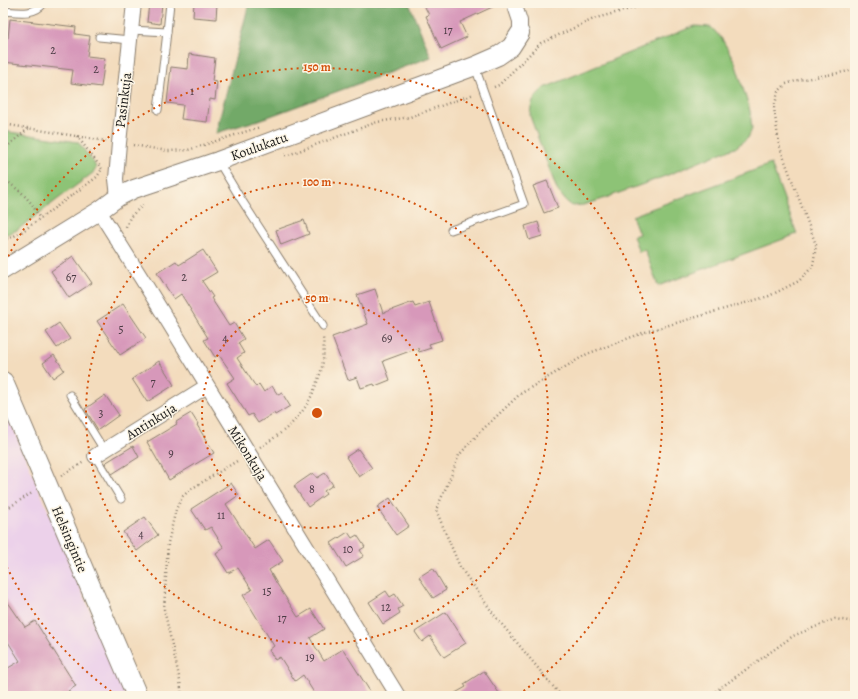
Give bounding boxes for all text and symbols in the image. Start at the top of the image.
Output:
house number: 17 [443,22,454,38]
house number: 2 [50,42,56,58]
text: 150 m [303,59,331,75]
house number: 2 [93,61,99,77]
street label: Pasinkuja [111,71,136,129]
house number: 1 [190,83,194,99]
street label: Koulukatu [228,127,291,166]
text: 100 m [303,174,331,190]
house number: 67 [66,269,77,285]
house number: 2 [181,269,187,285]
text: 50 m [305,290,329,306]
house number: 5 [118,321,124,337]
house number: 4 [222,330,228,346]
house number: 69 [381,330,393,346]
house number: 7 [150,374,156,390]
street label: Antinkuja [121,398,181,445]
house number: 3 [99,405,104,421]
centre of rings [310,406,324,420]
street label: Mikonkuja [223,422,272,485]
house number: 9 [168,445,174,461]
house number: 8 [309,481,315,497]
street label: Helsingintie [47,503,92,575]
house number: 11 [217,507,225,523]
house number: 4 [138,526,144,542]
house number: 10 [343,541,353,557]
house number: 15 [262,583,272,599]
house number: 12 [381,599,391,615]
house number: 17 [277,610,288,626]
house number: 19 [305,649,315,665]

